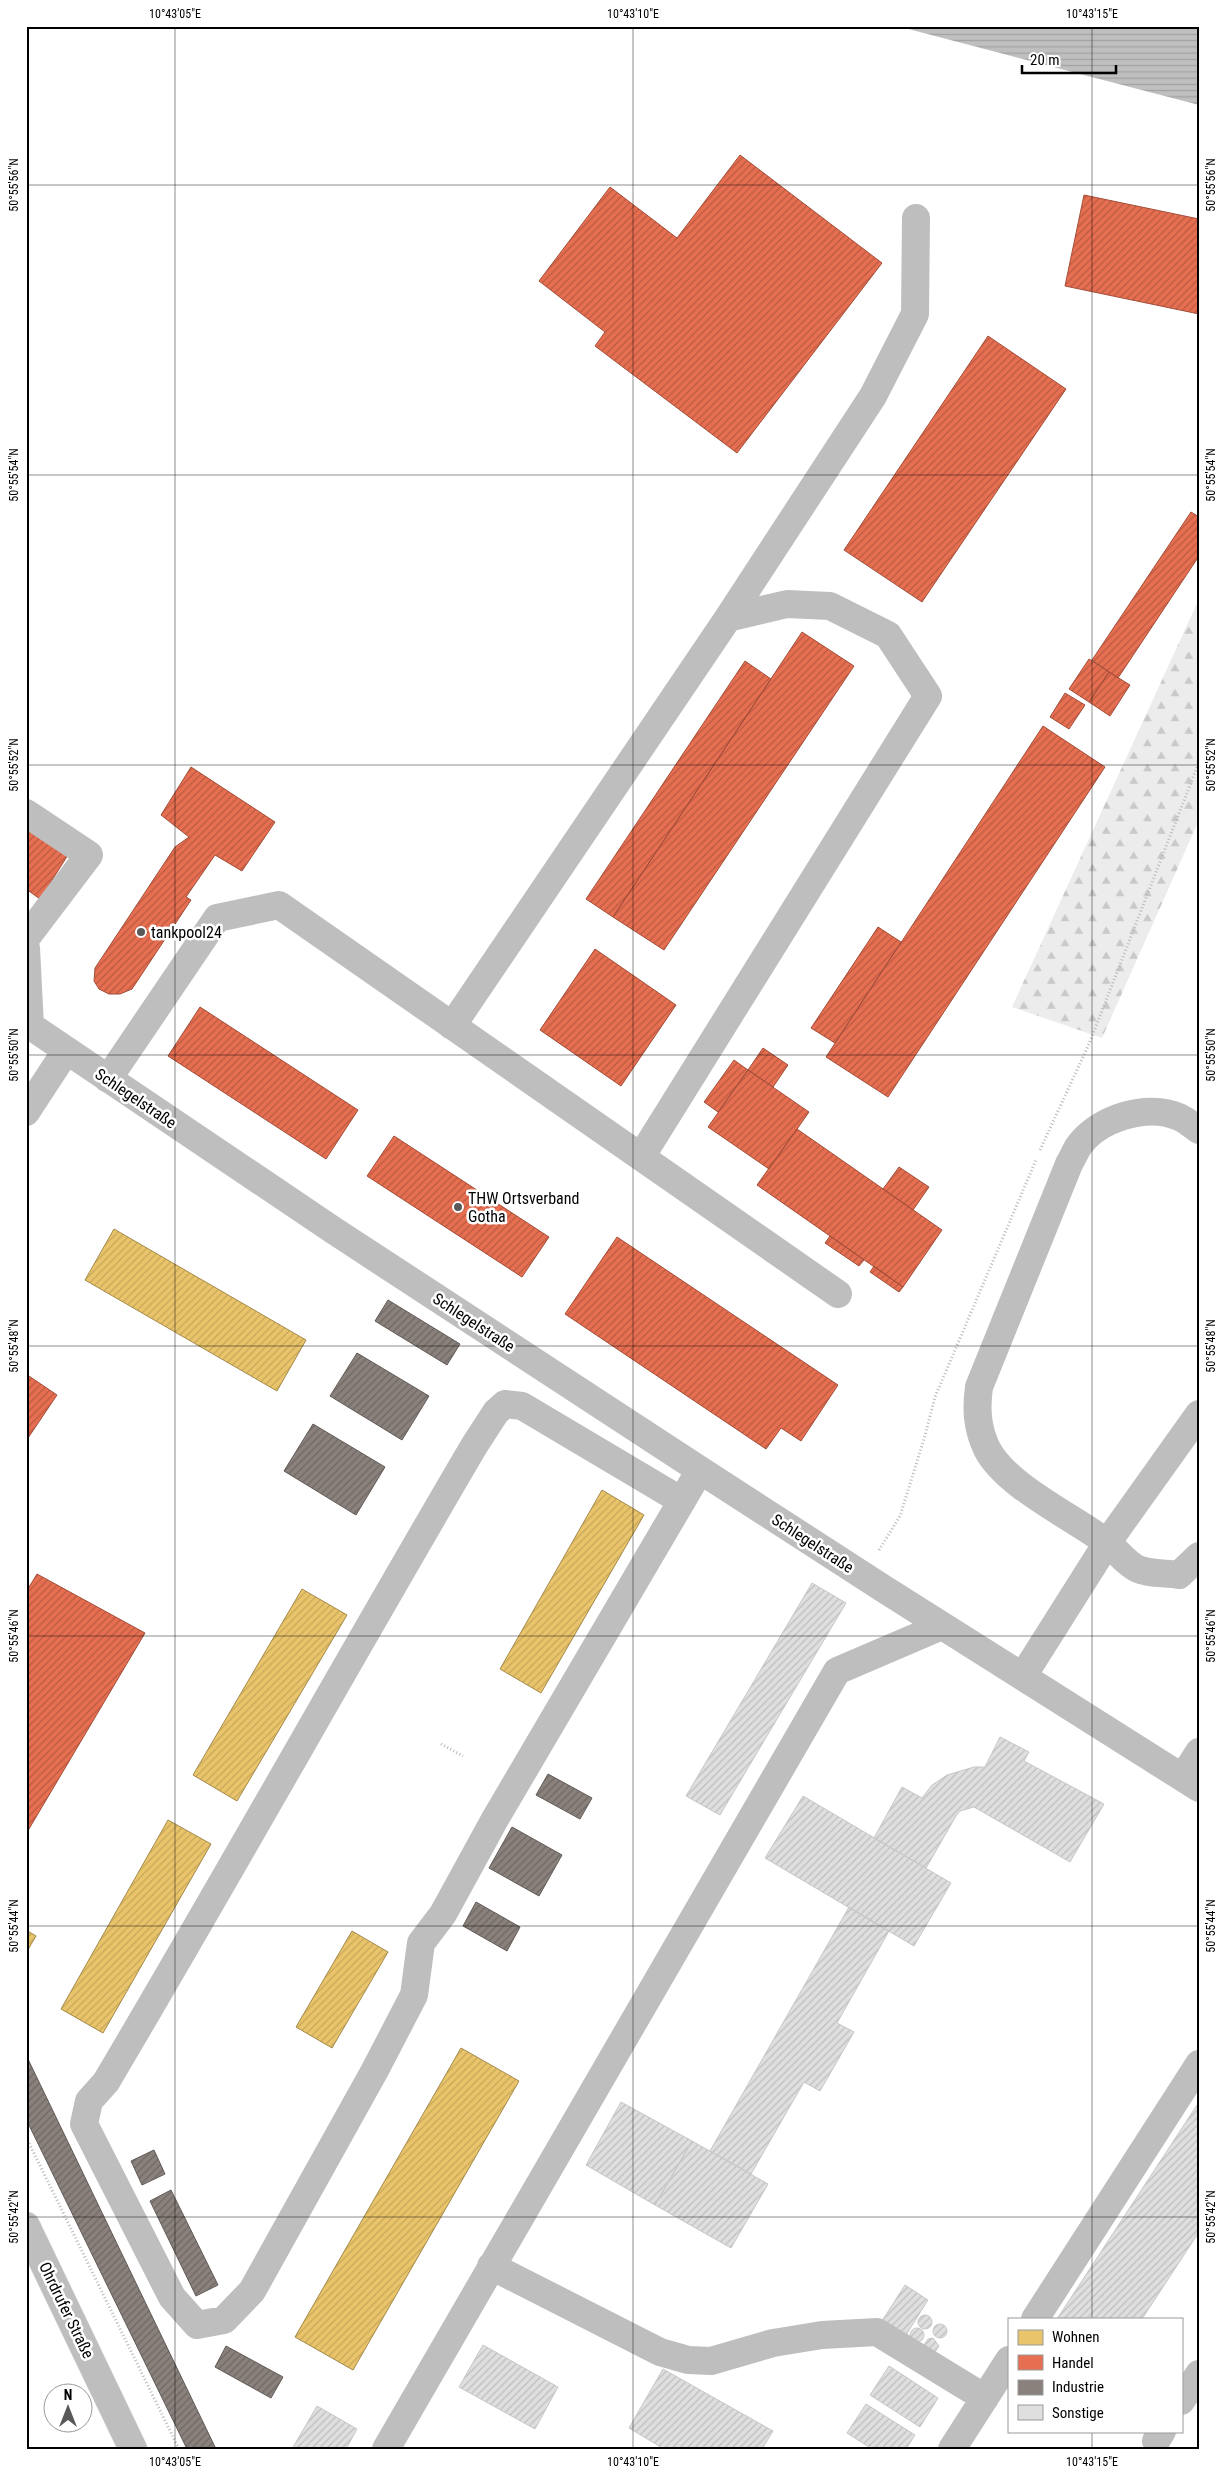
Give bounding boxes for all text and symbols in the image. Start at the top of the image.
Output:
text: 10°43'05"E [149,7,201,21]
text: 10°43'10"E [607,7,659,21]
text: 10°43'15"E [1066,7,1118,21]
scale bar [1022,42,1116,74]
text: 20 m [1030,51,1060,69]
text: 50°55'56"N [7,158,21,212]
text: 50°55'56"N [1204,158,1218,212]
text: 50°55'54"N [7,448,21,502]
text: 50°55'54"N [1204,448,1218,502]
text: 50°55'52"N [7,738,21,792]
text: 50°55'52"N [1204,738,1218,792]
place label: tankpool24 [151,923,222,942]
marker: tankpool24 [135,926,147,938]
text: 50°55'50"N [7,1028,21,1082]
text: 50°55'50"N [1204,1028,1218,1082]
street label: Schlegelstraße [92,1064,180,1133]
place label: THW Ortsverband Gotha [468,1189,579,1226]
marker: THW Ortsverband Gotha [452,1201,464,1213]
street label: Schlegelstraße [429,1289,518,1356]
text: 50°55'48"N [7,1319,21,1373]
text: 50°55'48"N [1204,1319,1218,1373]
street label: Schlegelstraße [768,1510,857,1577]
text: 50°55'46"N [7,1609,21,1663]
text: 50°55'46"N [1204,1609,1218,1663]
text: 50°55'44"N [7,1899,21,1953]
text: 50°55'44"N [1204,1899,1218,1953]
text: 50°55'42"N [7,2190,21,2244]
text: 50°55'42"N [1204,2190,1218,2244]
street label: Ohrdrufer Straße [35,2259,98,2361]
legend [1008,2318,1182,2432]
text: Wohnen [1052,2328,1100,2346]
text: Handel [1052,2354,1094,2372]
text: Industrie [1052,2378,1104,2396]
north arrow [42,2382,92,2432]
text: N [64,2387,72,2403]
text: Sonstige [1052,2404,1104,2422]
text: 10°43'05"E [149,2455,201,2469]
text: 10°43'10"E [607,2455,659,2469]
text: 10°43'15"E [1066,2455,1118,2469]

